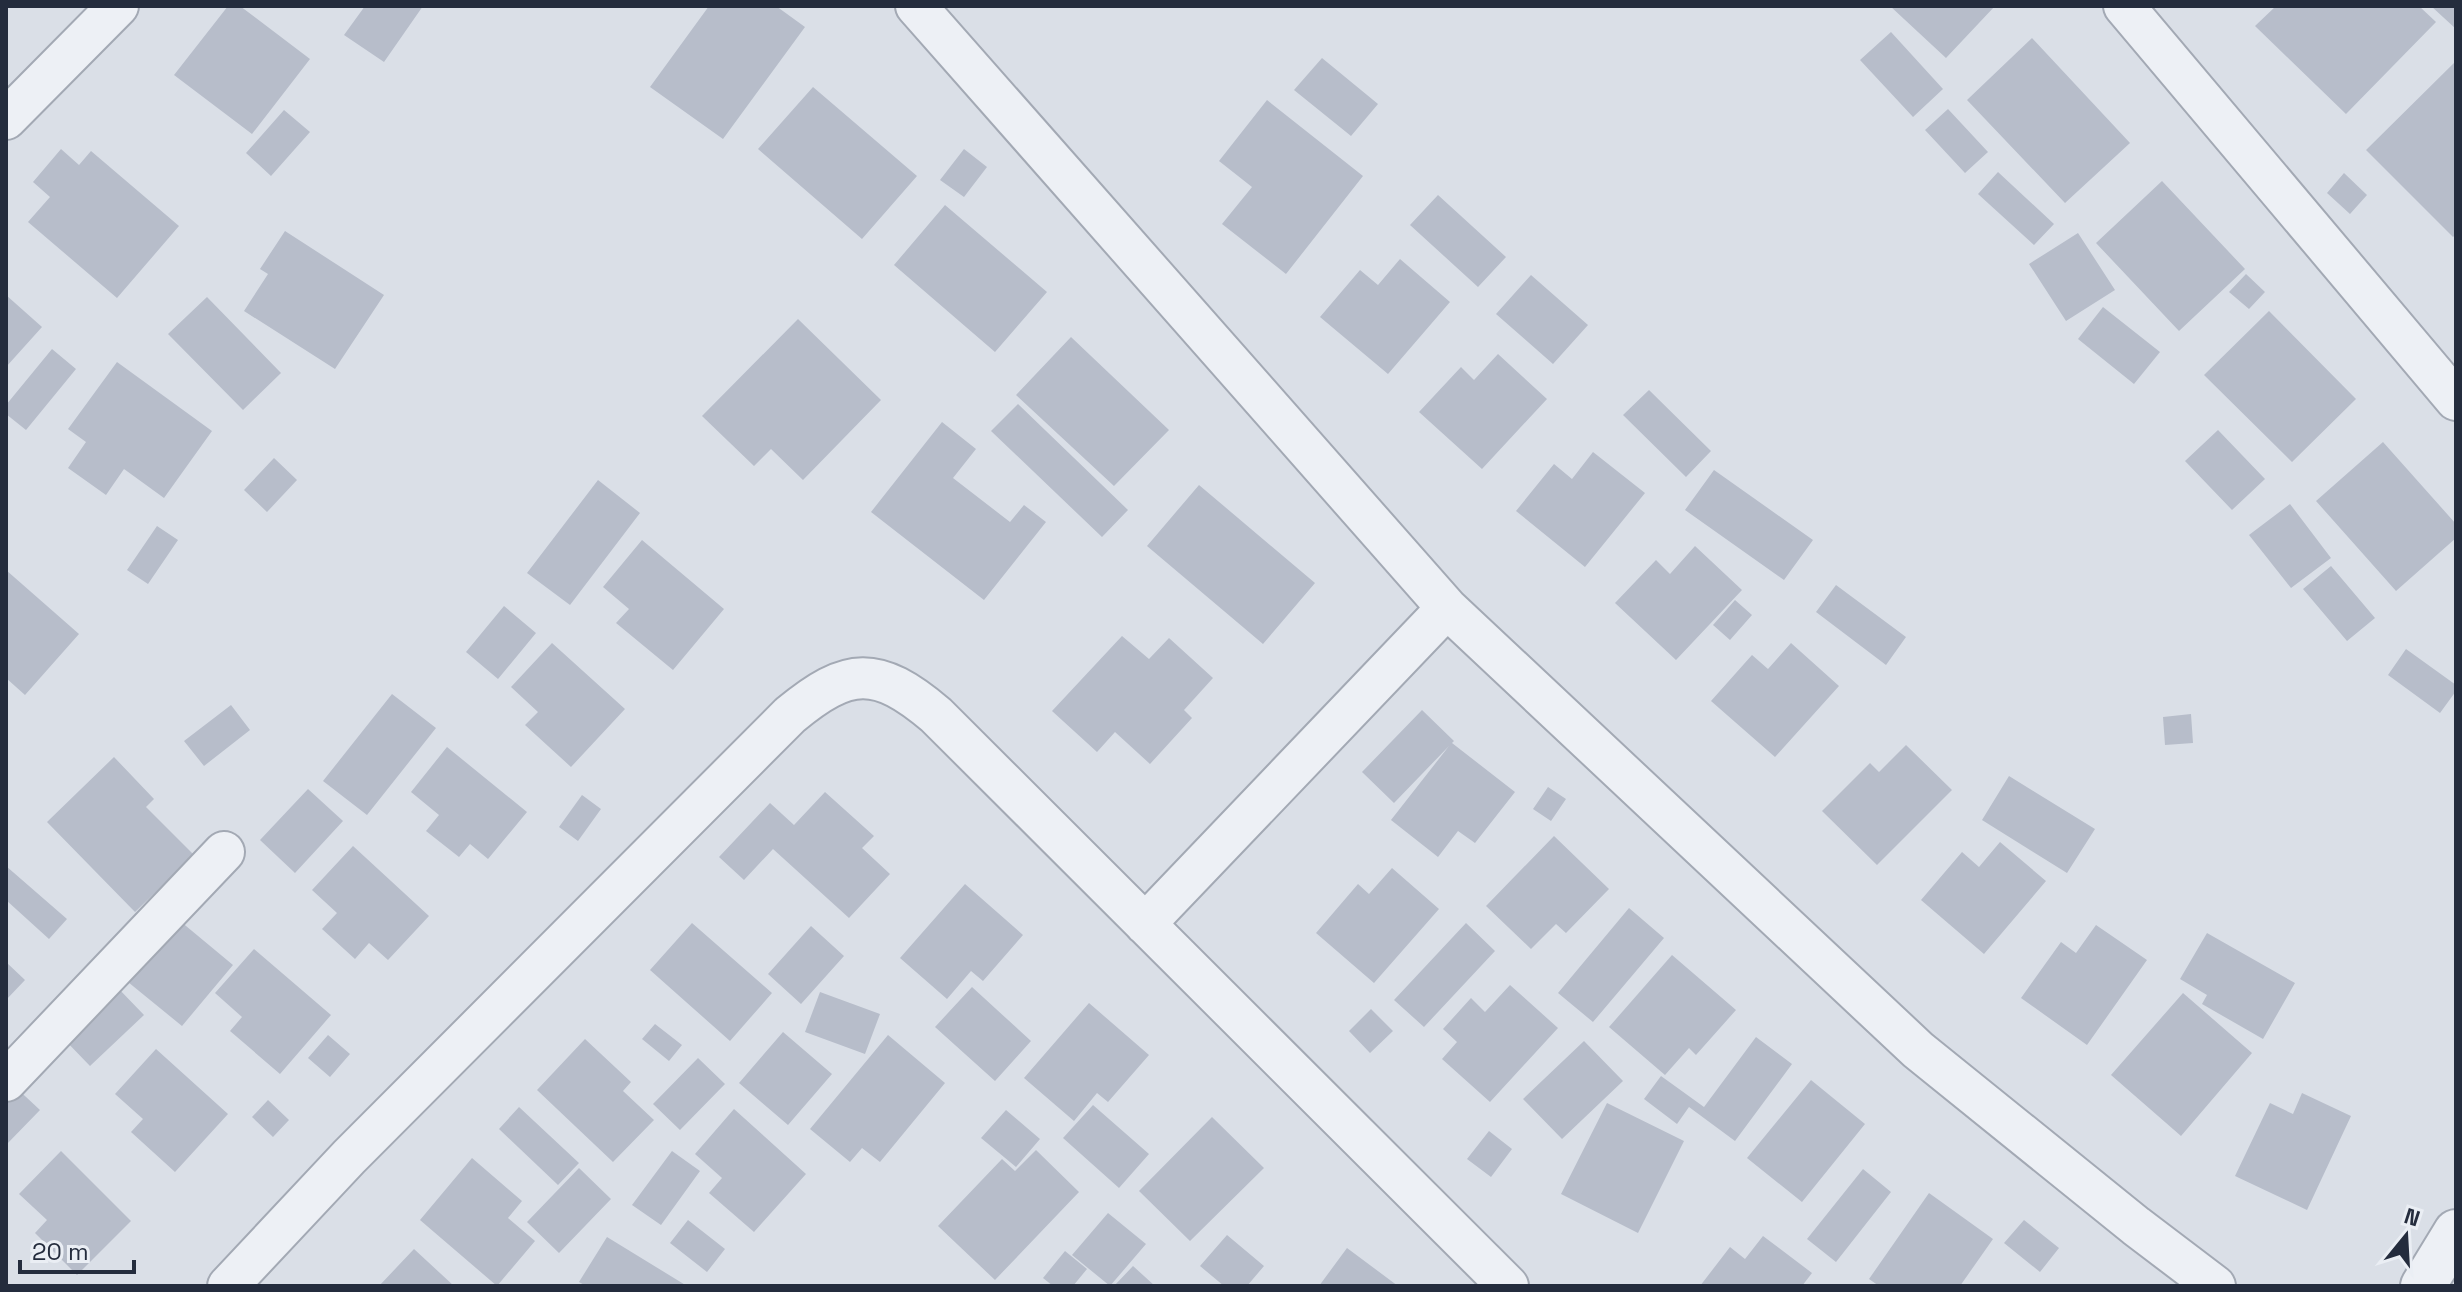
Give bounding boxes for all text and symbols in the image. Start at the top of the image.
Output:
north arrow [2366,1196,2446,1276]
text: N [2401,1201,2424,1233]
scale bar [20,1224,134,1274]
text: 20 m [32,1236,89,1267]

